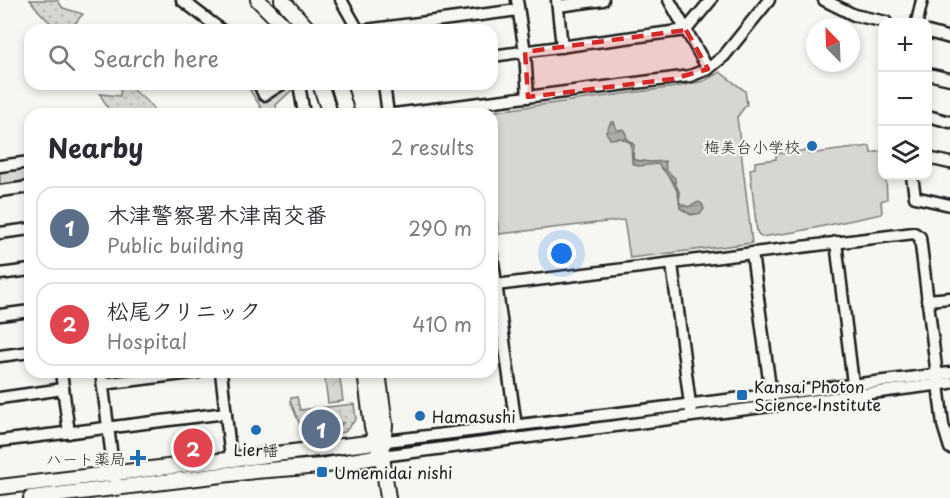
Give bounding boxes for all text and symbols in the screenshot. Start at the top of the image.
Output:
north arrow [806,18,860,72]
map controls [878,18,932,180]
button: + [878,18,932,72]
search box [24,24,498,90]
icon: search [45,41,78,74]
text: Search here [93,41,219,74]
button: − [878,72,932,126]
button: layers [878,126,932,180]
text: Nearby [48,128,143,167]
text: 2 results [391,132,474,162]
place label: 梅美台小学校 [704,134,800,158]
marker: 梅美台小学校 [805,139,819,153]
text: 木津警察署木津南交番 [107,197,327,230]
text: 1 [65,213,74,243]
text: 290 m [408,213,472,243]
text: Public building [107,230,244,260]
your location [547,239,576,268]
text: 松尾クリニック [107,293,261,326]
text: 2 [62,309,77,339]
text: 410 m [412,309,472,339]
text: Hospital [107,326,187,356]
place label: Kansai Photon Science Institute [754,374,881,416]
marker: Kansai Photon Science Institute [735,388,749,402]
place label: Hamasushi [432,404,516,428]
pin: 1 [302,406,340,452]
marker: Hamasushi [413,409,427,423]
marker: Lier幡 [249,423,263,437]
pin: 2 [174,426,212,470]
place label: Lier幡 [234,437,279,461]
place label: ハート薬局 [46,446,126,470]
marker: ハート薬局 [131,451,145,465]
place label: Umemidai nishi [334,460,452,484]
marker: Umemidai nishi [315,465,329,479]

